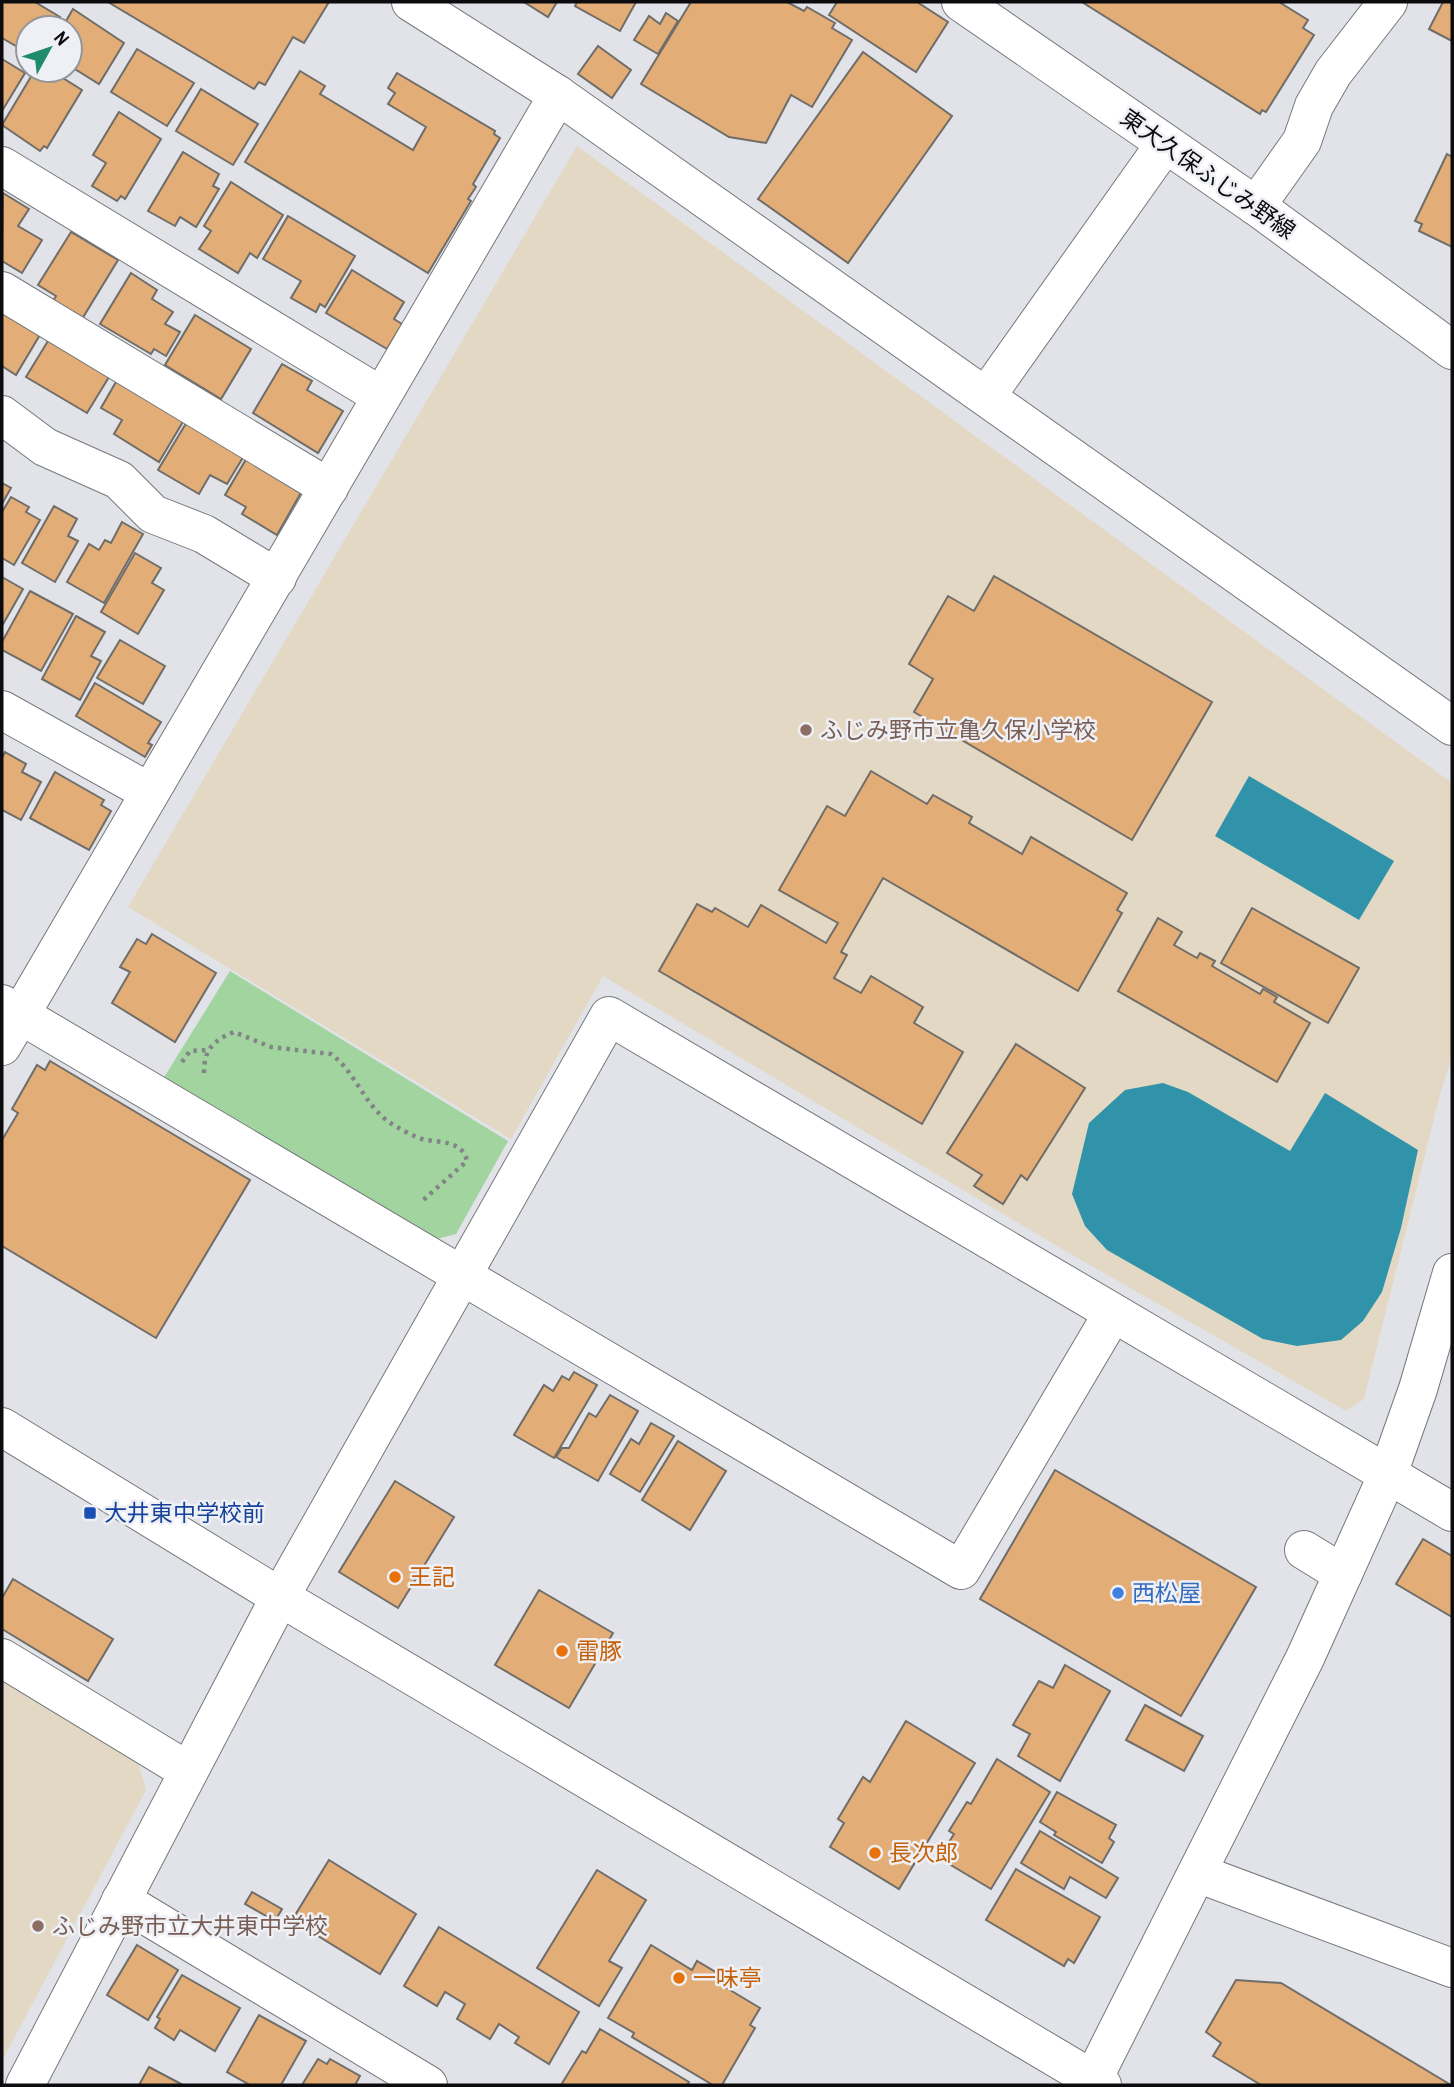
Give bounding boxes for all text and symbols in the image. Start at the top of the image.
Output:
north arrow [14,14,84,84]
text: N [48,25,76,51]
street label: 東大久保ふじみ野線 [1115,102,1302,246]
place label: ふじみ野市立亀久保小学校 [820,714,1096,745]
marker: ふじみ野市立亀久保小学校 [798,722,814,738]
place label: 大井東中学校前 [104,1497,265,1528]
marker: 大井東中学校前 [82,1505,98,1521]
place label: 王記 [409,1561,455,1592]
marker: 王記 [387,1569,403,1585]
place label: 西松屋 [1132,1577,1201,1608]
marker: 西松屋 [1110,1585,1126,1601]
place label: 雷豚 [576,1635,622,1666]
marker: 雷豚 [554,1643,570,1659]
place label: 長次郎 [889,1837,958,1868]
marker: 長次郎 [867,1845,883,1861]
place label: ふじみ野市立大井東中学校 [52,1910,328,1941]
marker: ふじみ野市立大井東中学校 [30,1918,46,1934]
place label: 一味亭 [693,1962,762,1993]
marker: 一味亭 [671,1970,687,1986]

